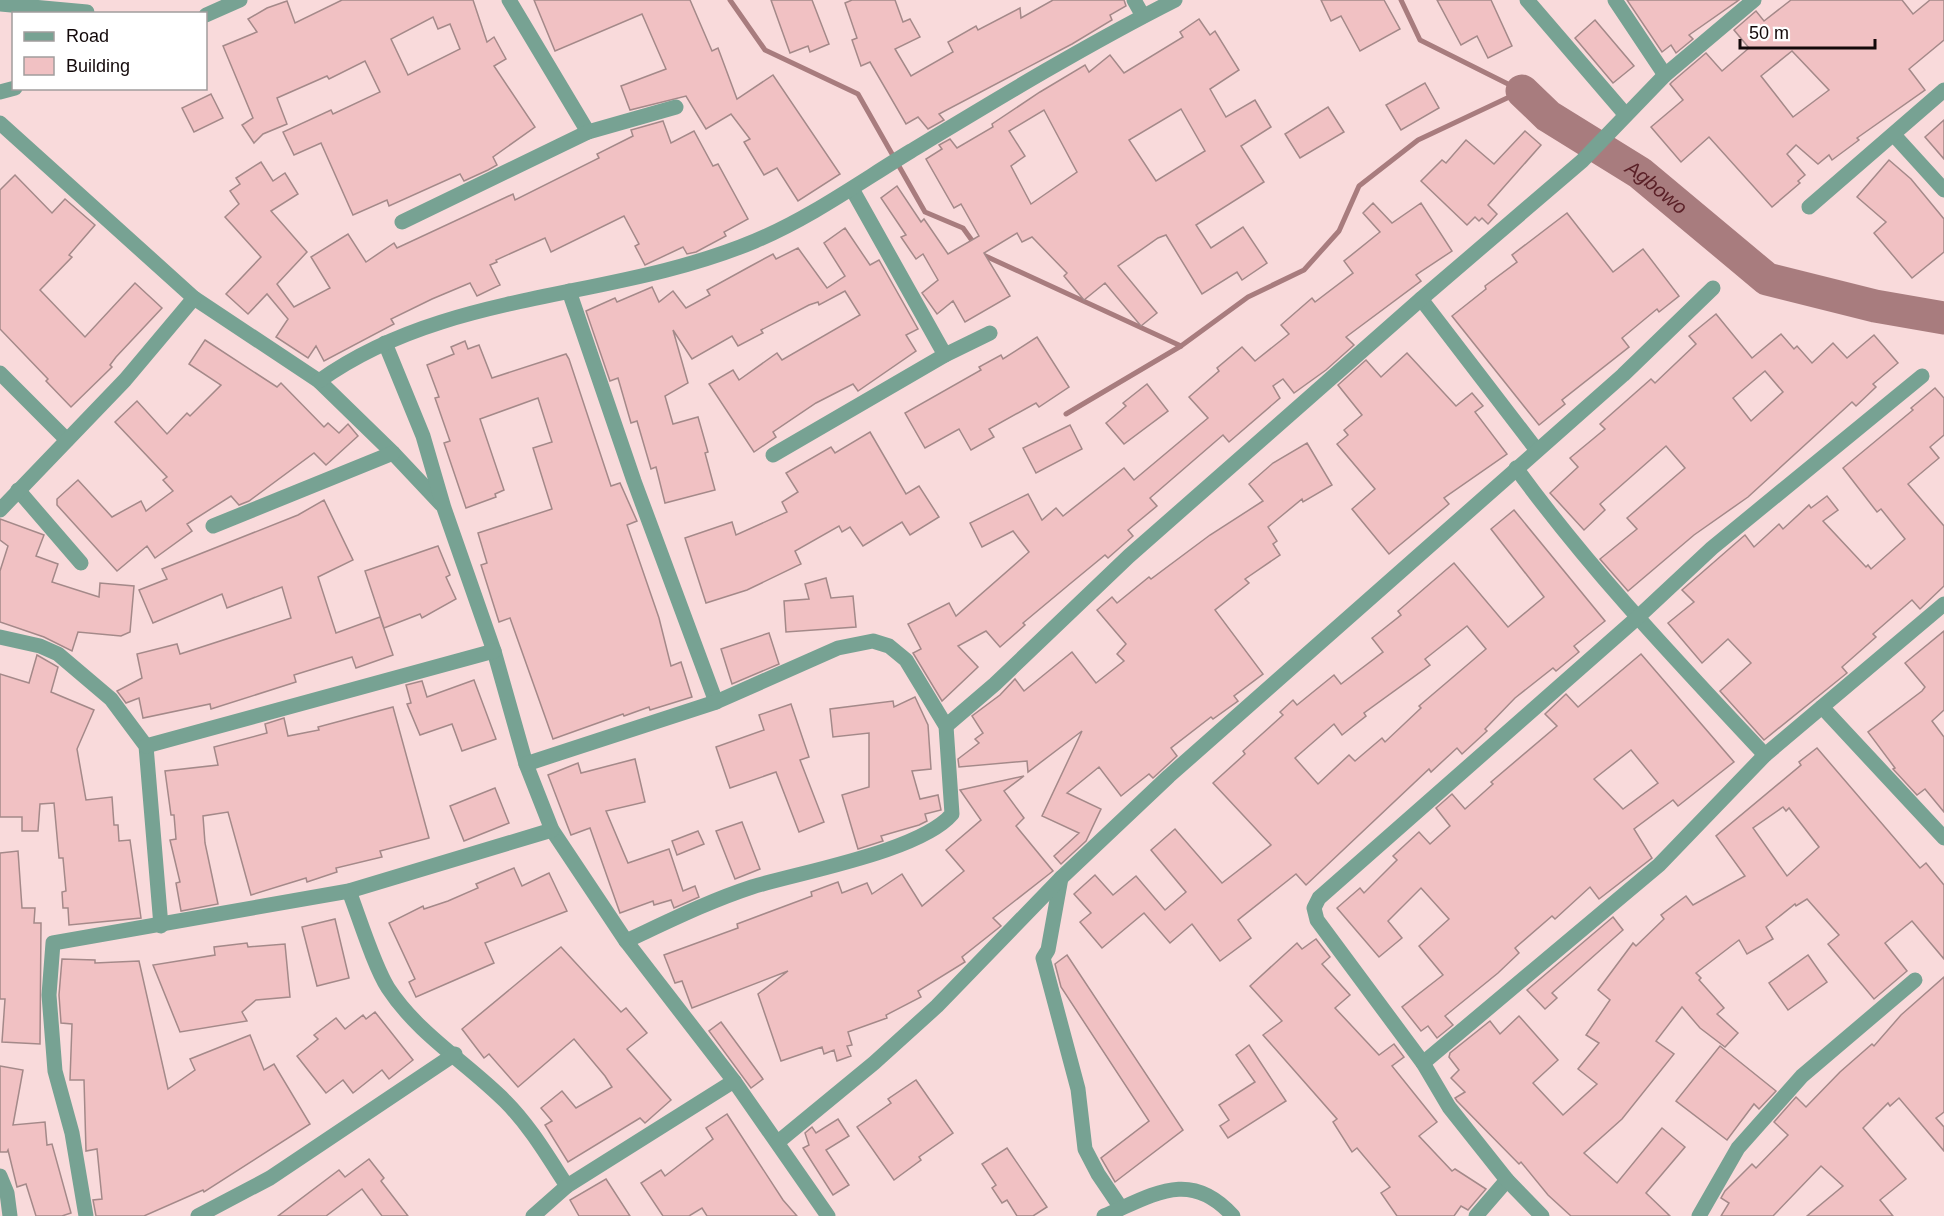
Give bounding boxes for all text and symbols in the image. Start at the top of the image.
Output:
legend [12,12,207,90]
scale bar [1740,12,1875,50]
text: 50 m [1749,23,1789,43]
text: Road [66,26,109,46]
text: Building [66,56,130,76]
water label: Agbowo [1621,156,1691,219]

